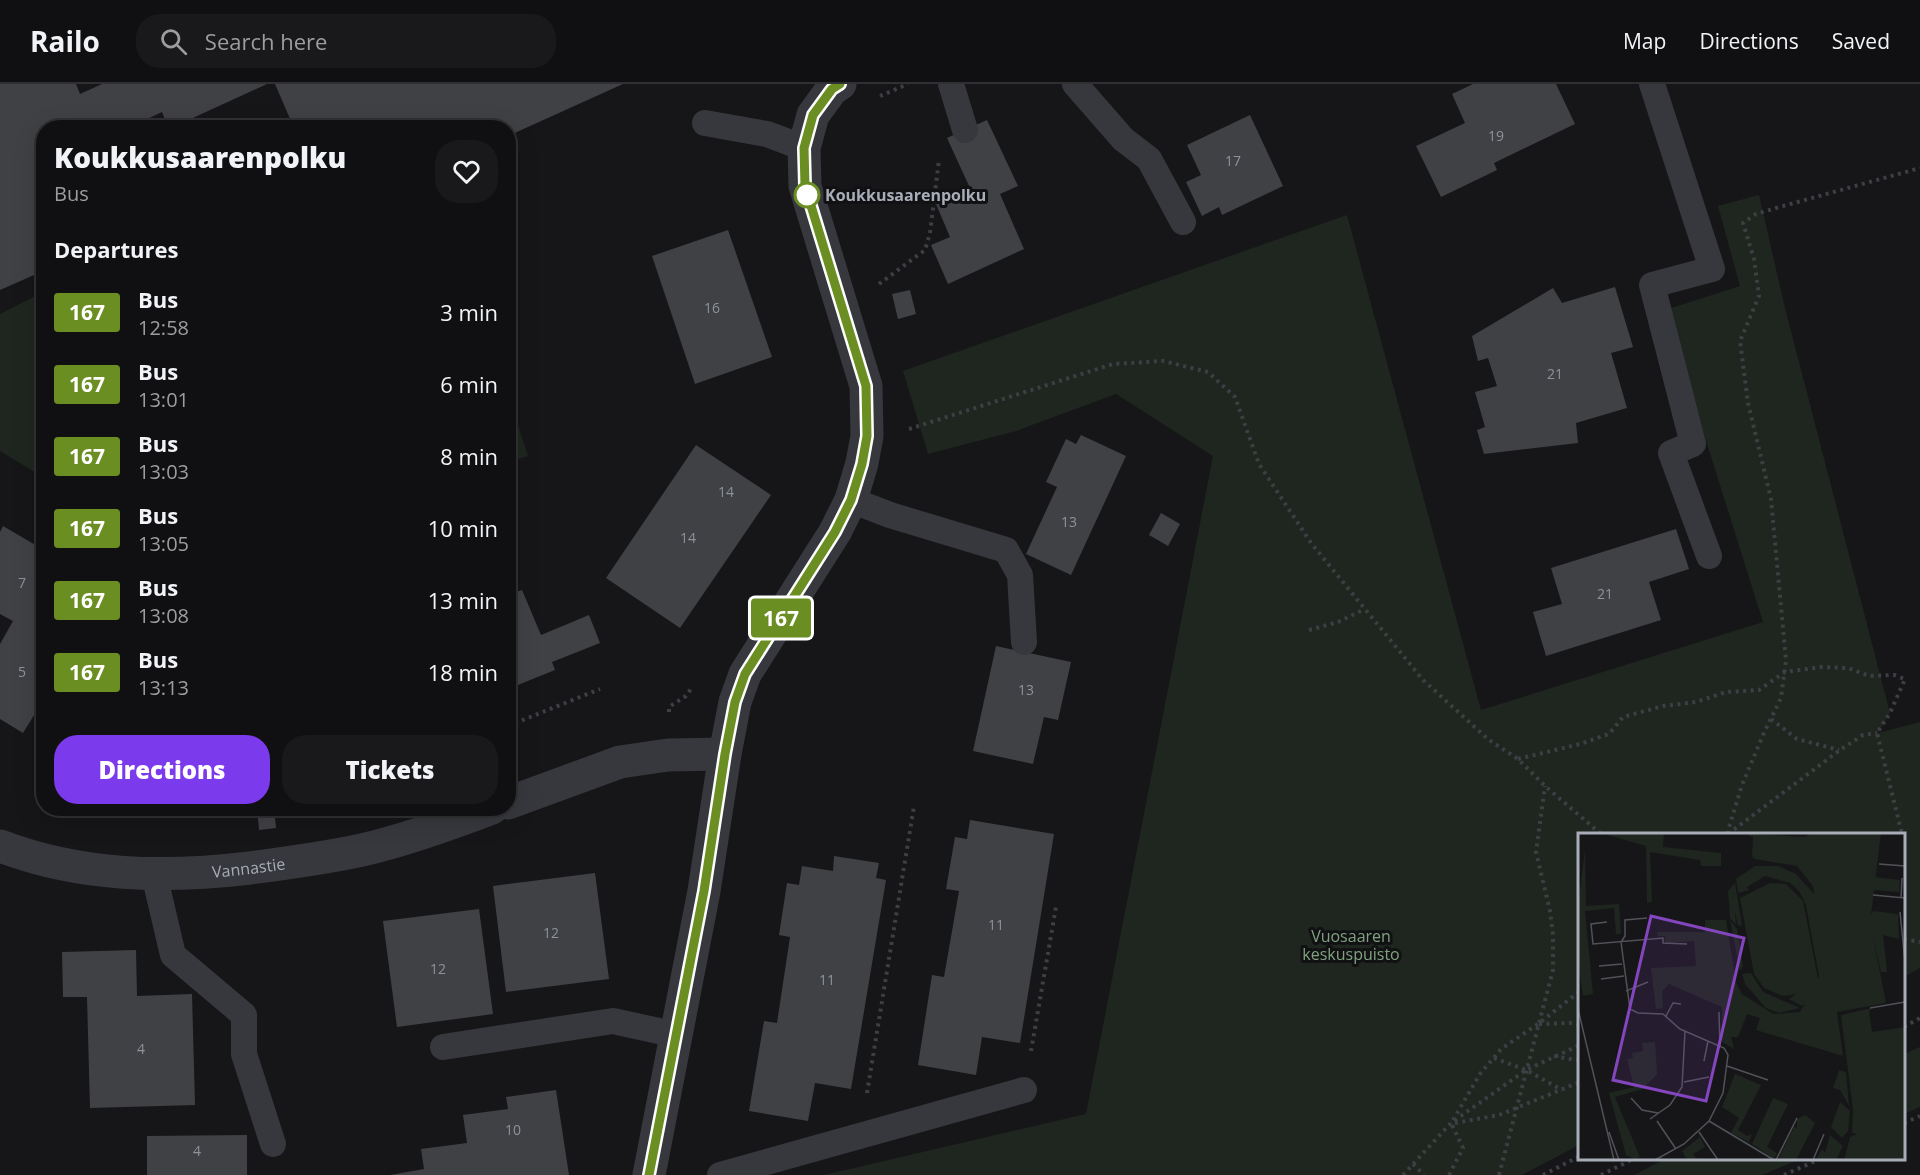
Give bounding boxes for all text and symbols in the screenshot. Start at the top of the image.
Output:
search box [136,14,556,68]
text: Railo [30,22,100,60]
icon: search [157,25,190,58]
text: Search here [205,26,327,56]
text: Map [1623,27,1666,55]
text: Directions [1699,27,1799,55]
text: Saved [1832,27,1890,55]
house number: 19 [1488,126,1504,145]
text: Koukkusaarenpolku [54,138,346,176]
button: heart [435,140,498,203]
house number: 17 [1225,151,1241,170]
text: Bus [54,180,89,207]
marker: Koukkusaarenpolku [794,182,820,208]
place label: Koukkusaarenpolku [825,184,986,206]
text: Departures [54,234,178,264]
text: Bus [138,284,178,314]
text: 3 min [440,297,498,327]
text: 167 [69,298,105,326]
house number: 16 [704,298,720,317]
text: 12:58 [138,314,189,341]
text: Bus [138,356,178,386]
house number: 21 [1547,364,1563,383]
text: 6 min [440,369,498,399]
text: 167 [69,370,105,398]
text: 13:01 [138,386,189,413]
text: Bus [138,428,178,458]
text: 8 min [440,441,498,471]
text: 167 [69,442,105,470]
text: 13:03 [138,458,189,485]
house number: 14 [718,482,734,501]
text: Bus [138,500,178,530]
house number: 13 [1061,512,1077,531]
text: 10 min [428,513,498,543]
text: 167 [69,514,105,542]
house number: 14 [680,528,696,547]
text: 13:05 [138,530,189,557]
text: Bus [138,572,178,602]
house number: 7 [18,573,26,592]
house number: 21 [1597,584,1613,603]
text: 13 min [428,585,498,615]
text: 167 [69,586,105,614]
line badge: 167 [746,598,816,638]
text: 13:08 [138,602,189,629]
text: 167 [763,604,799,632]
text: Bus [138,644,178,674]
text: 18 min [428,657,498,687]
text: 167 [69,658,105,686]
house number: 5 [18,662,26,681]
text: 13:13 [138,674,189,701]
house number: 13 [1018,680,1034,699]
button: Directions [54,735,270,804]
button: Tickets [282,735,498,804]
inset map [1578,833,1905,1160]
street label: Vannastie [211,852,287,883]
house number: 11 [988,915,1004,934]
house number: 12 [543,923,559,942]
park label: Vuosaaren keskuspuisto [1302,925,1400,965]
house number: 12 [430,959,446,978]
house number: 11 [819,970,835,989]
house number: 4 [137,1039,145,1058]
house number: 10 [505,1120,521,1139]
house number: 4 [193,1141,201,1160]

